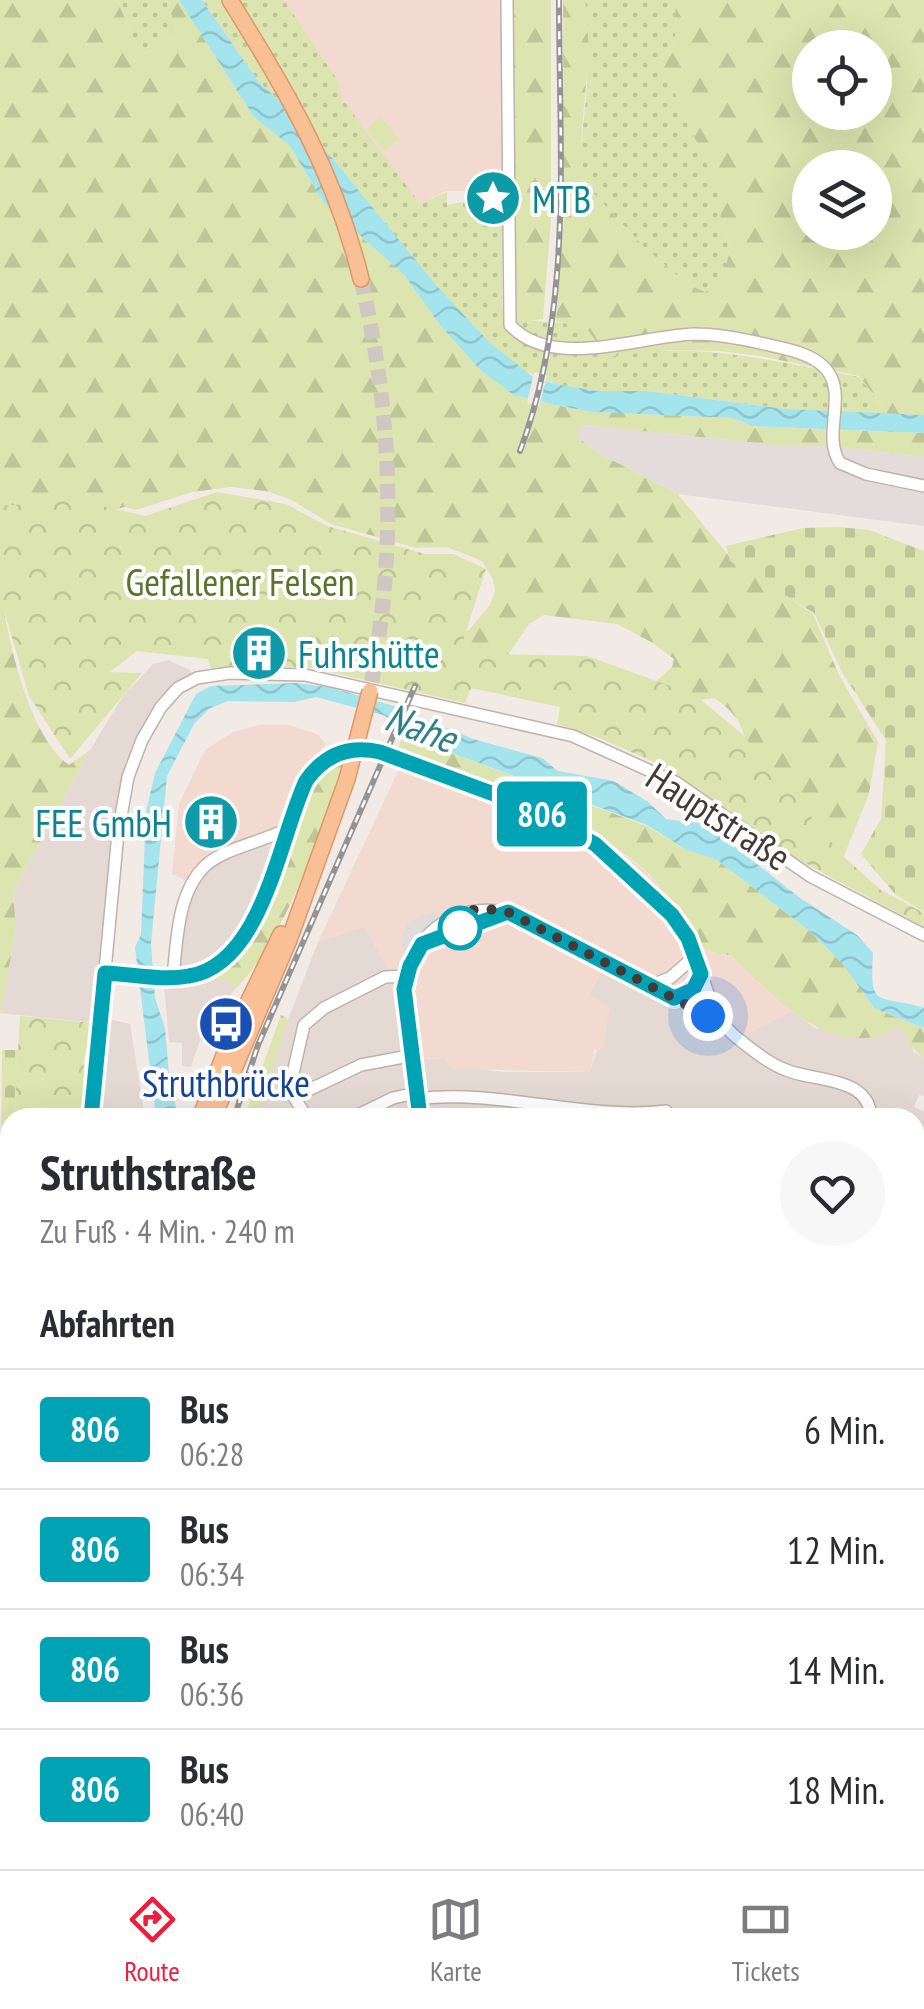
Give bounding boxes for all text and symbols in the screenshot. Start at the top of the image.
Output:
map controls [792,30,892,250]
button: locate [792,30,892,130]
button: layers [792,150,892,250]
place icon: MTB [463,168,523,228]
place label: MTB [532,174,591,223]
park label: Gefallener Felsen [125,557,355,606]
building icon: Fuhrshütte [229,623,289,683]
place label: Fuhrshütte [298,629,440,678]
water label: Nahe [378,690,466,765]
street label: Hauptstraße [638,751,800,881]
line badge: 806 [484,782,600,846]
text: 806 [517,791,567,837]
building icon: FEE GmbH [181,792,241,852]
place label: FEE GmbH [35,798,172,847]
unlabelled marker [439,907,481,949]
your location [683,991,733,1041]
bus stop icon: Struthbrücke [196,994,256,1054]
place label: Struthbrücke [142,1058,310,1107]
text: Struthstraße [40,1141,257,1203]
button: heart [780,1141,885,1246]
text: Zu Fuß · 4 Min. · 240 m [40,1210,295,1252]
text: Abfahrten [40,1298,175,1347]
text: Bus [180,1384,229,1433]
text: 6 Min. [804,1405,885,1454]
text: 806 [70,1406,120,1452]
text: 06:28 [180,1433,244,1475]
text: Bus [180,1504,229,1553]
text: 12 Min. [787,1525,885,1574]
text: 806 [70,1526,120,1572]
text: 06:34 [180,1553,244,1595]
text: Bus [180,1624,229,1673]
text: 14 Min. [787,1645,885,1694]
text: 806 [70,1646,120,1692]
text: 06:36 [180,1673,244,1715]
text: Bus [180,1744,229,1793]
text: 18 Min. [787,1765,885,1814]
text: 806 [70,1766,120,1812]
text: 06:40 [180,1793,244,1835]
tab: Route [124,1892,180,1989]
tab: Karte [428,1892,483,1989]
tab: Tickets [732,1892,800,1989]

